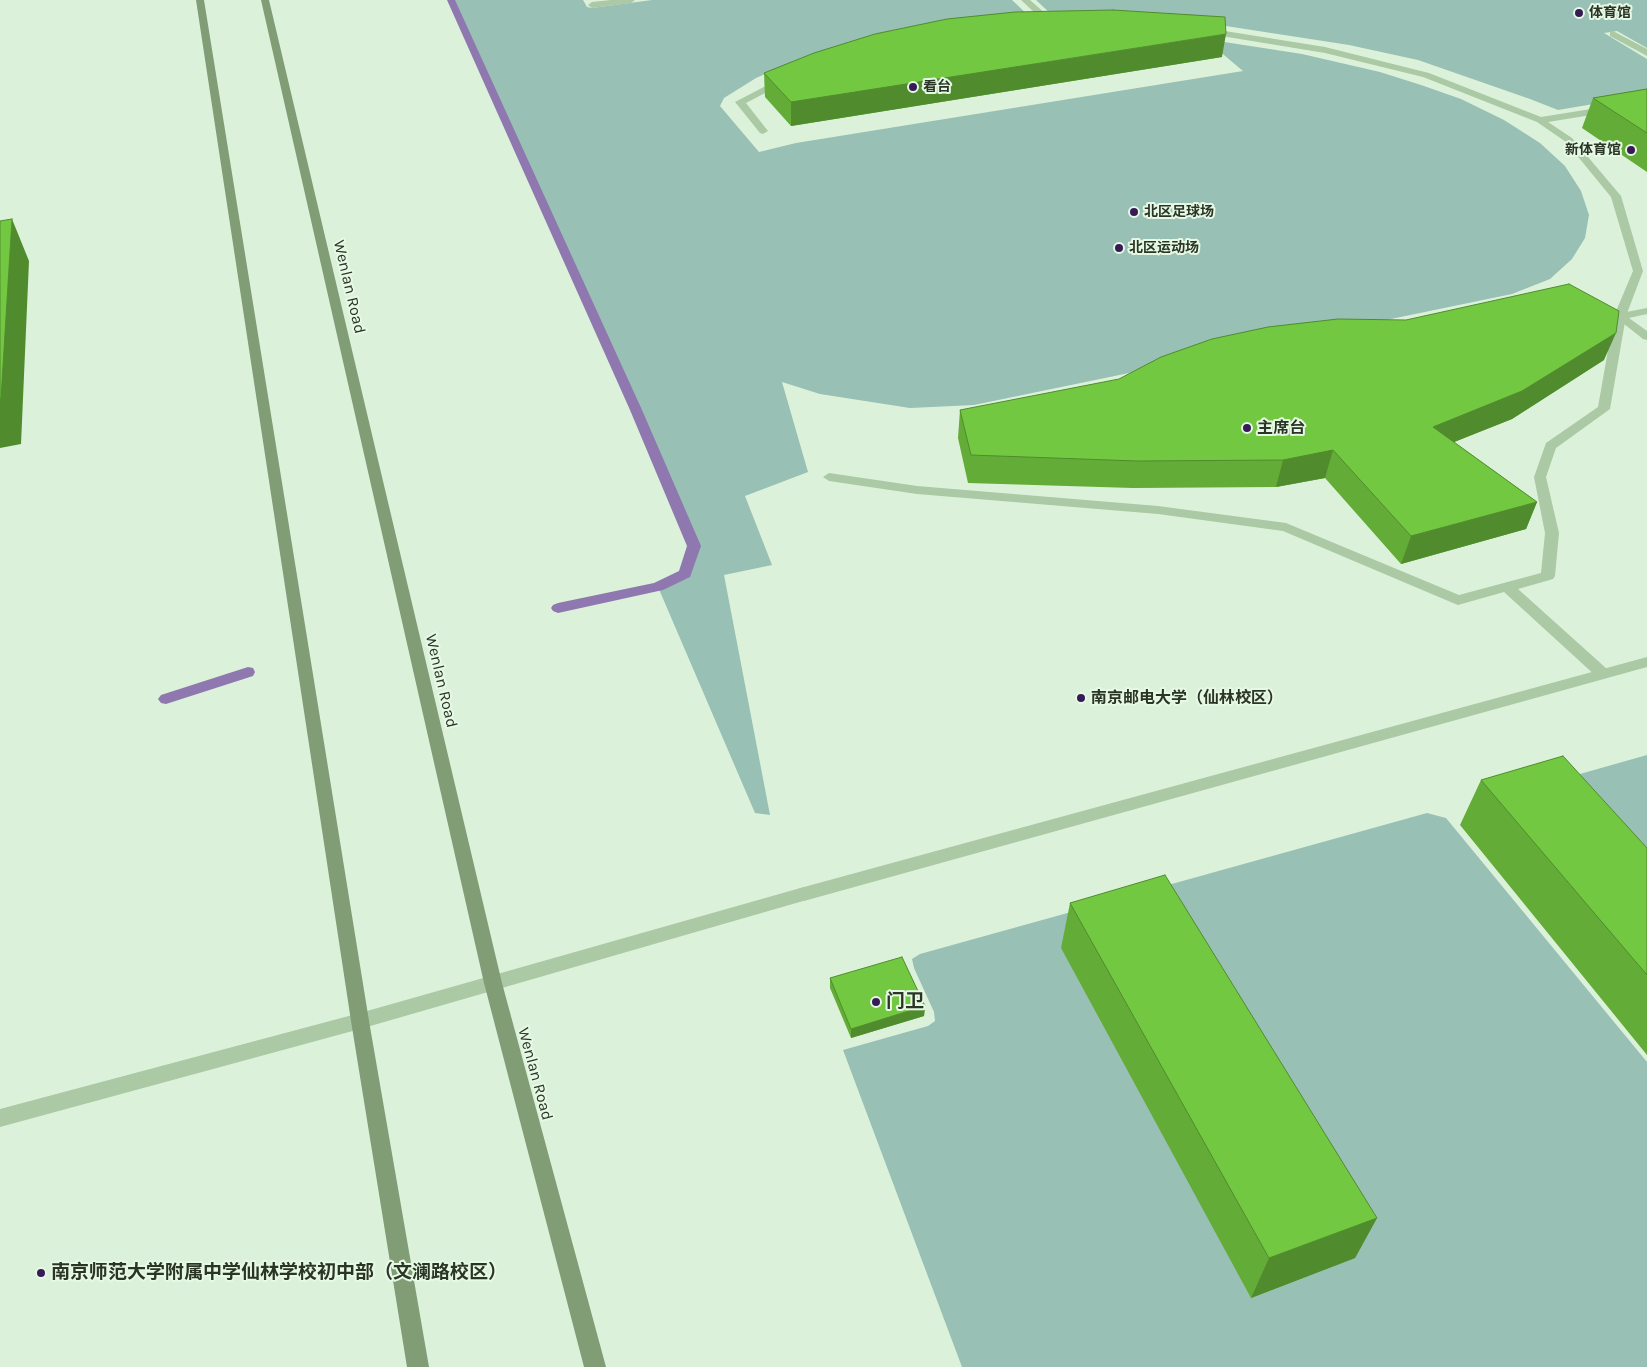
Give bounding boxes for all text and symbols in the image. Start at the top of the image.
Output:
place label: 体育馆 [1589,5,1631,21]
marker: 体育馆 [1573,7,1585,19]
place label: 看台 [923,79,951,95]
marker: 看台 [907,81,919,93]
place label: 新体育馆 [1565,142,1621,158]
marker: 新体育馆 [1625,144,1637,156]
place label: 北区足球场 [1144,204,1214,220]
marker: 北区足球场 [1128,206,1140,218]
street label: Wenlan Road [329,238,369,336]
place label: 北区运动场 [1129,240,1199,256]
marker: 北区运动场 [1113,242,1125,254]
place label: 主席台 [1257,418,1305,438]
marker: 主席台 [1241,422,1253,434]
street label: Wenlan Road [421,632,461,730]
place label: 南京邮电大学（仙林校区） [1091,688,1283,708]
marker: 南京邮电大学（仙林校区） [1075,692,1087,704]
place label: 门卫 [886,991,924,1013]
marker: 门卫 [870,996,882,1008]
street label: Wenlan Road [513,1026,557,1122]
place label: 南京师范大学附属中学仙林学校初中部（文澜路校区） [51,1262,507,1284]
marker: 南京师范大学附属中学仙林学校初中部（文澜路校区） [35,1267,47,1279]

